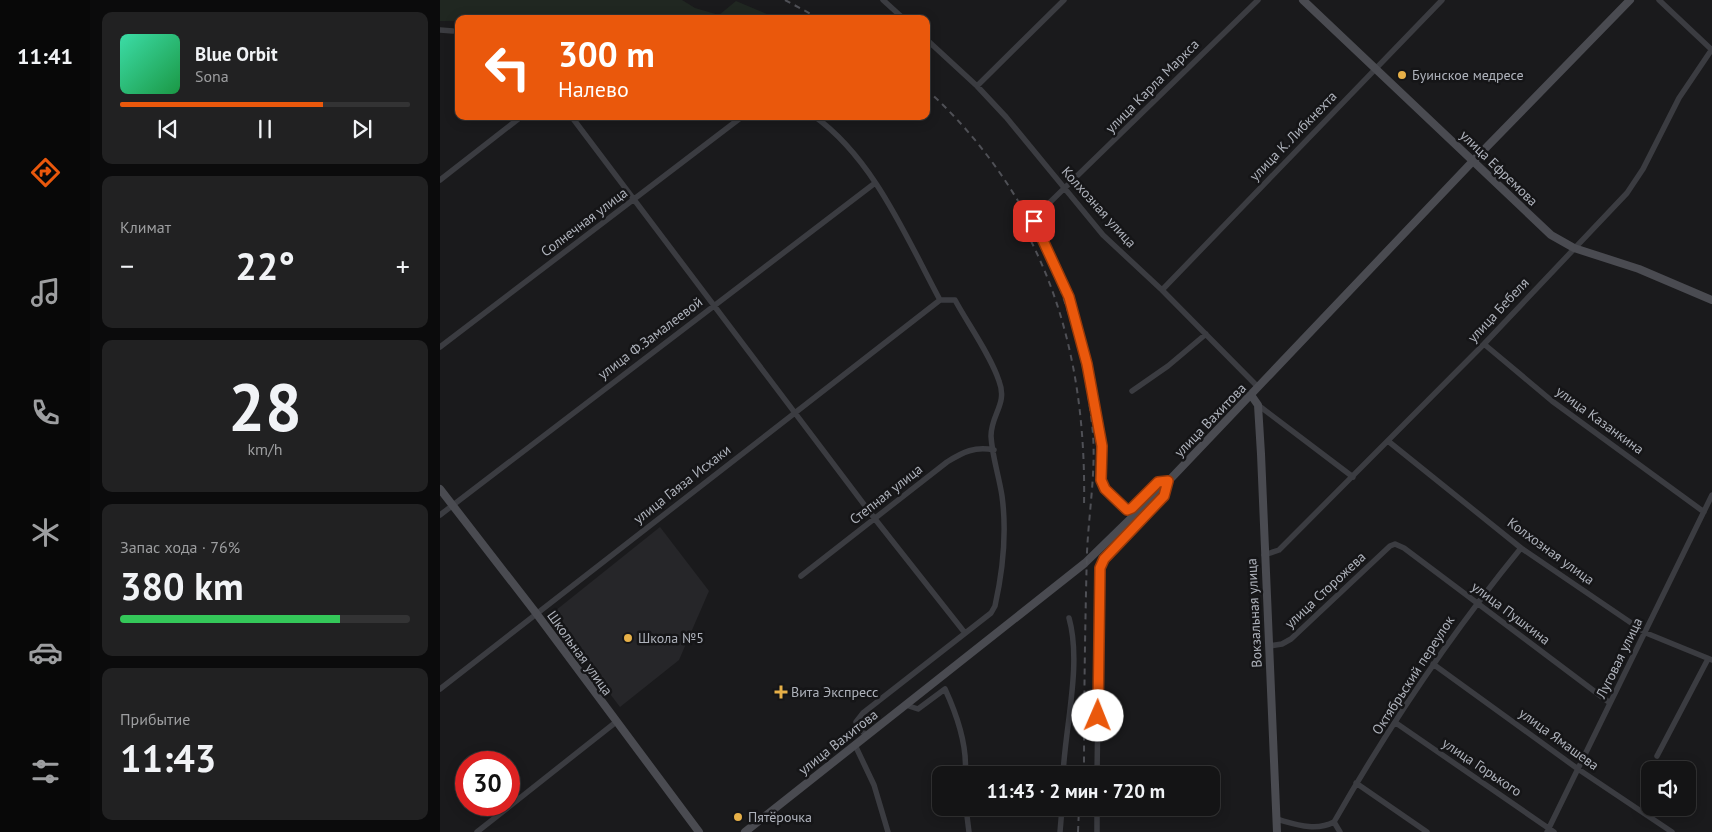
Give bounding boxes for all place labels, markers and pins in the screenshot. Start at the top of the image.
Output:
place label: Буинское медресе [1412,66,1524,84]
marker: Буинское медресе [1396,69,1408,81]
pin [1013,200,1055,242]
place label: Школа №5 [638,629,704,647]
marker: Школа №5 [622,632,634,644]
place label: Вита Экспресс [791,683,878,701]
marker: Вита Экспресс [775,686,787,698]
place label: Пятёрочка [748,808,812,826]
marker: Пятёрочка [732,811,744,823]

